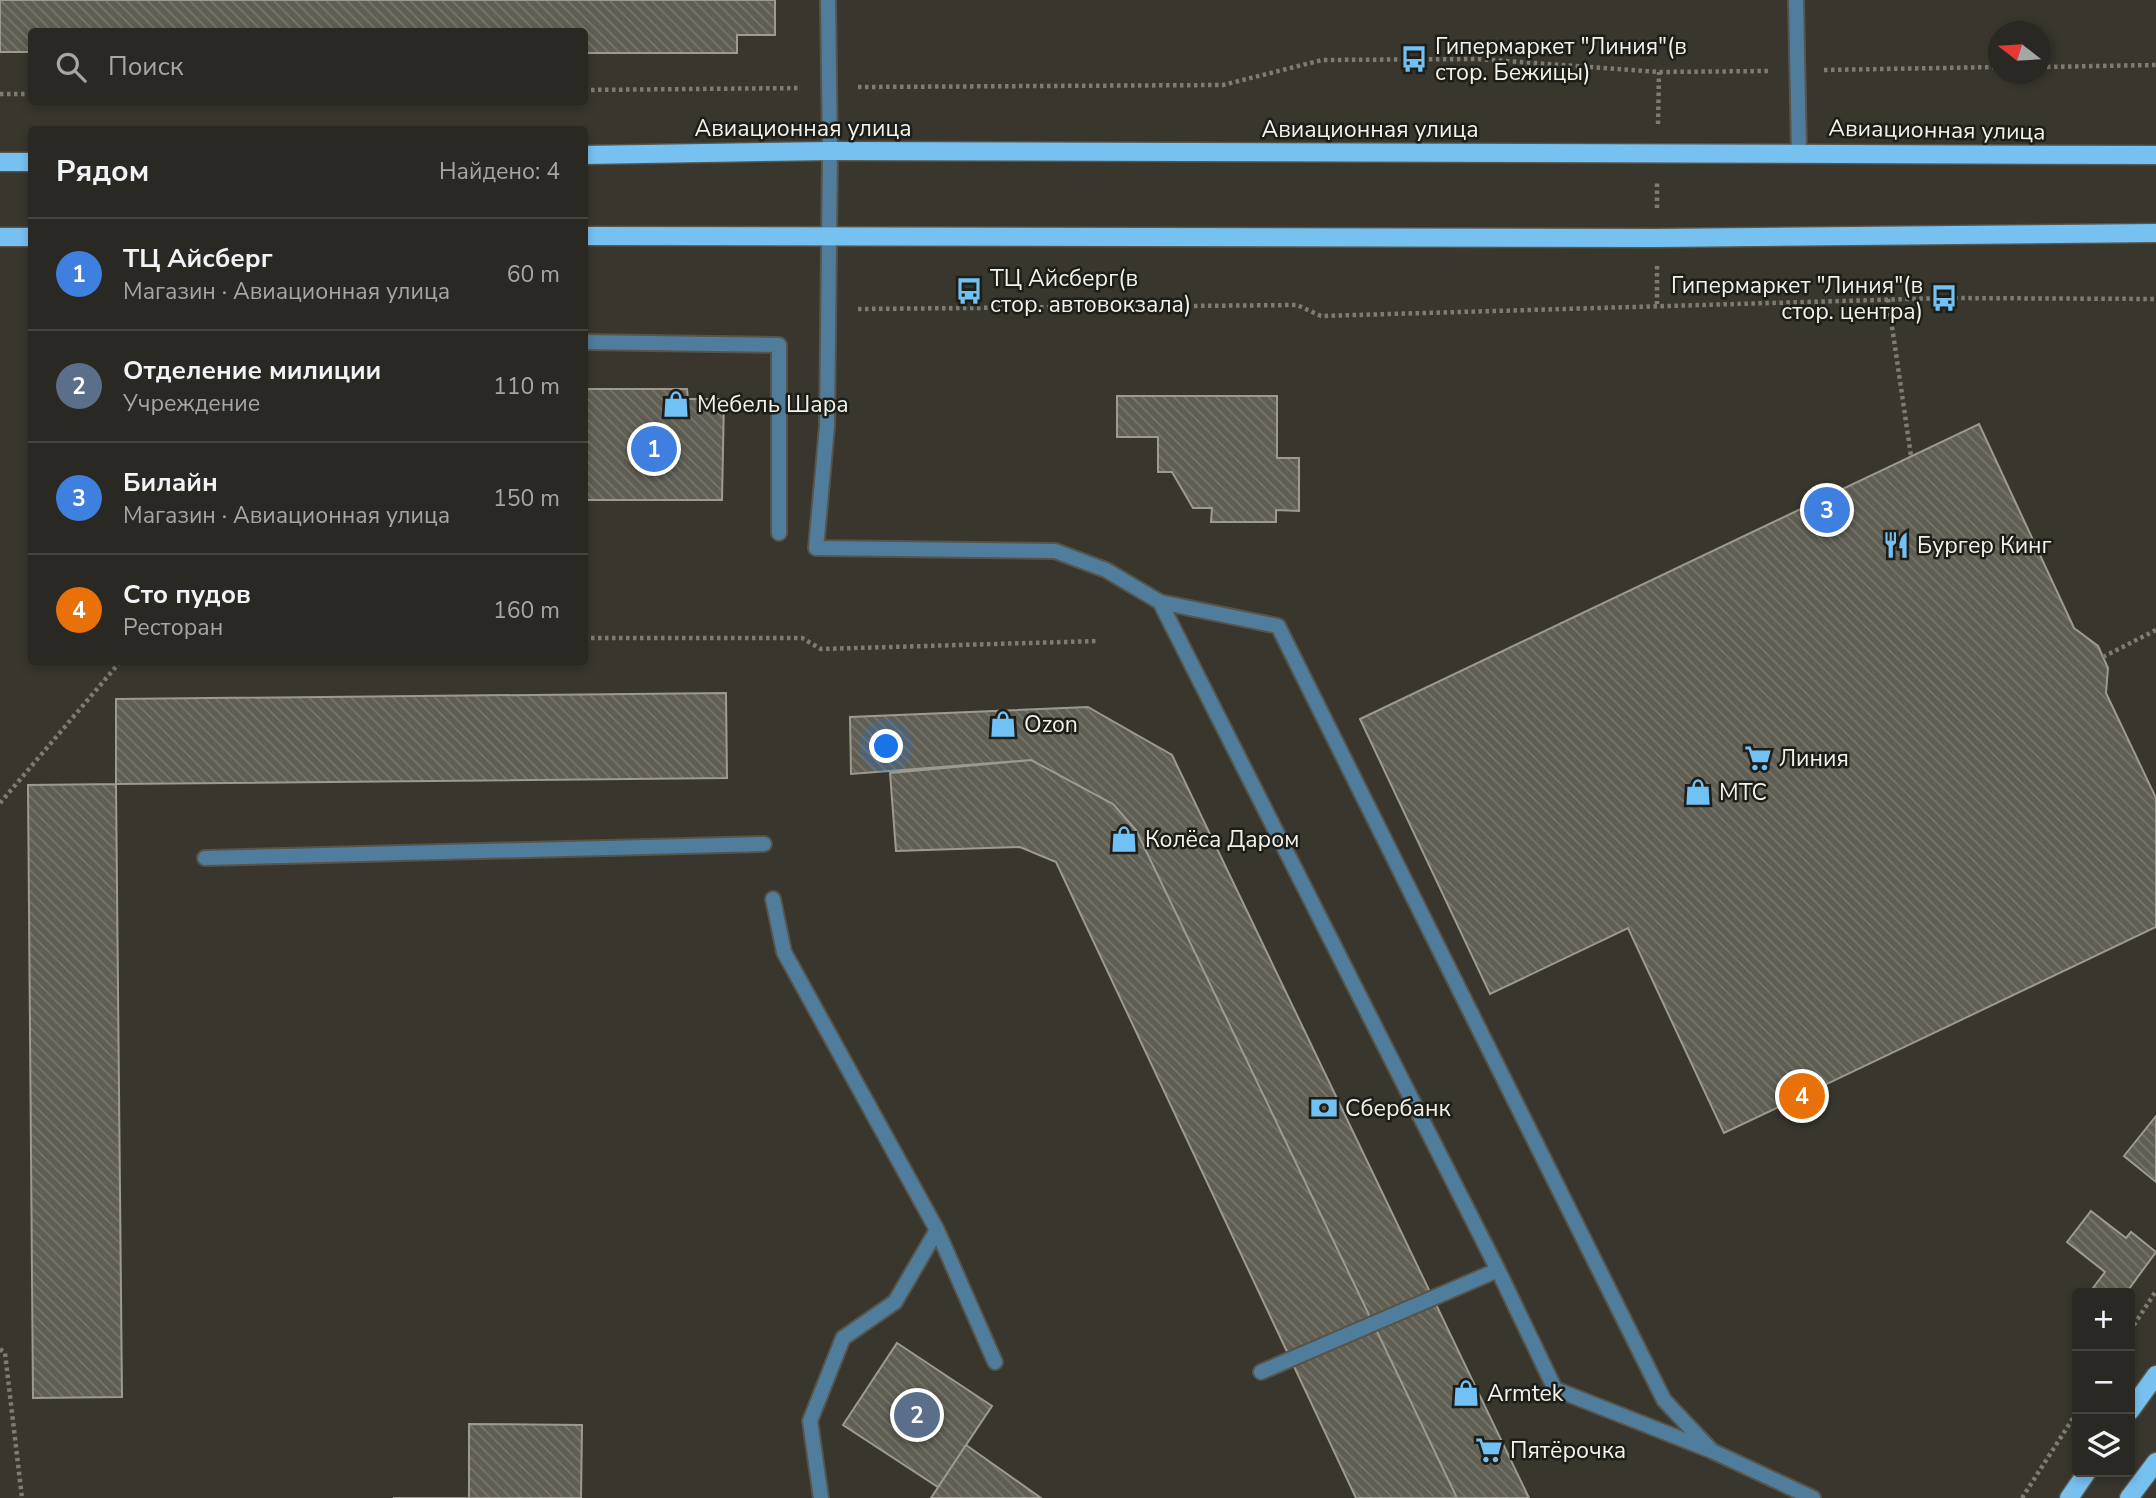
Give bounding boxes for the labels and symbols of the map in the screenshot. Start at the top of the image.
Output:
north arrow [1988,21,2051,84]
place label: Гипермаркет "Линия"(в стор. Бежицы) [1435,31,1687,88]
bus stop icon: Гипермаркет "Линия"(в стор. Бежицы) [1399,44,1429,74]
street label: Авиационная улица [694,113,912,144]
street label: Авиационная улица [1828,113,2046,147]
street label: Авиационная улица [1261,114,1479,145]
place label: ТЦ Айсберг(в стор. автовокзала) [990,263,1191,320]
place label: Гипермаркет "Линия"(в стор. центра) [1671,270,1923,327]
bus stop icon: ТЦ Айсберг(в стор. автовокзала) [954,276,984,306]
bus stop icon: Гипермаркет "Линия"(в стор. центра) [1929,283,1959,313]
shop icon: Мебель Шара [661,389,691,419]
place label: Мебель Шара [697,389,849,420]
pin: 1 [631,423,677,475]
pin: 3 [1804,484,1850,536]
restaurant icon: Бургер Кинг [1881,530,1911,560]
place label: Бургер Кинг [1917,530,2052,561]
shop icon: Ozon [988,709,1018,739]
place label: Ozon [1024,709,1078,740]
your location [869,729,903,763]
supermarket icon: Линия [1743,743,1773,773]
place label: Линия [1779,743,1849,774]
shop icon: МТС [1683,777,1713,807]
place label: МТС [1719,777,1767,808]
shop icon: Колёса Даром [1109,824,1139,854]
place label: Колёса Даром [1145,824,1299,855]
pin: 4 [1779,1070,1825,1122]
bank icon: Сбербанк [1309,1093,1339,1123]
place label: Сбербанк [1345,1093,1452,1124]
shop icon: Armtek [1451,1378,1481,1408]
place label: Armtek [1487,1378,1564,1409]
pin: 2 [894,1389,940,1441]
supermarket icon: Пятёрочка [1474,1435,1504,1465]
place label: Пятёрочка [1510,1435,1626,1466]

